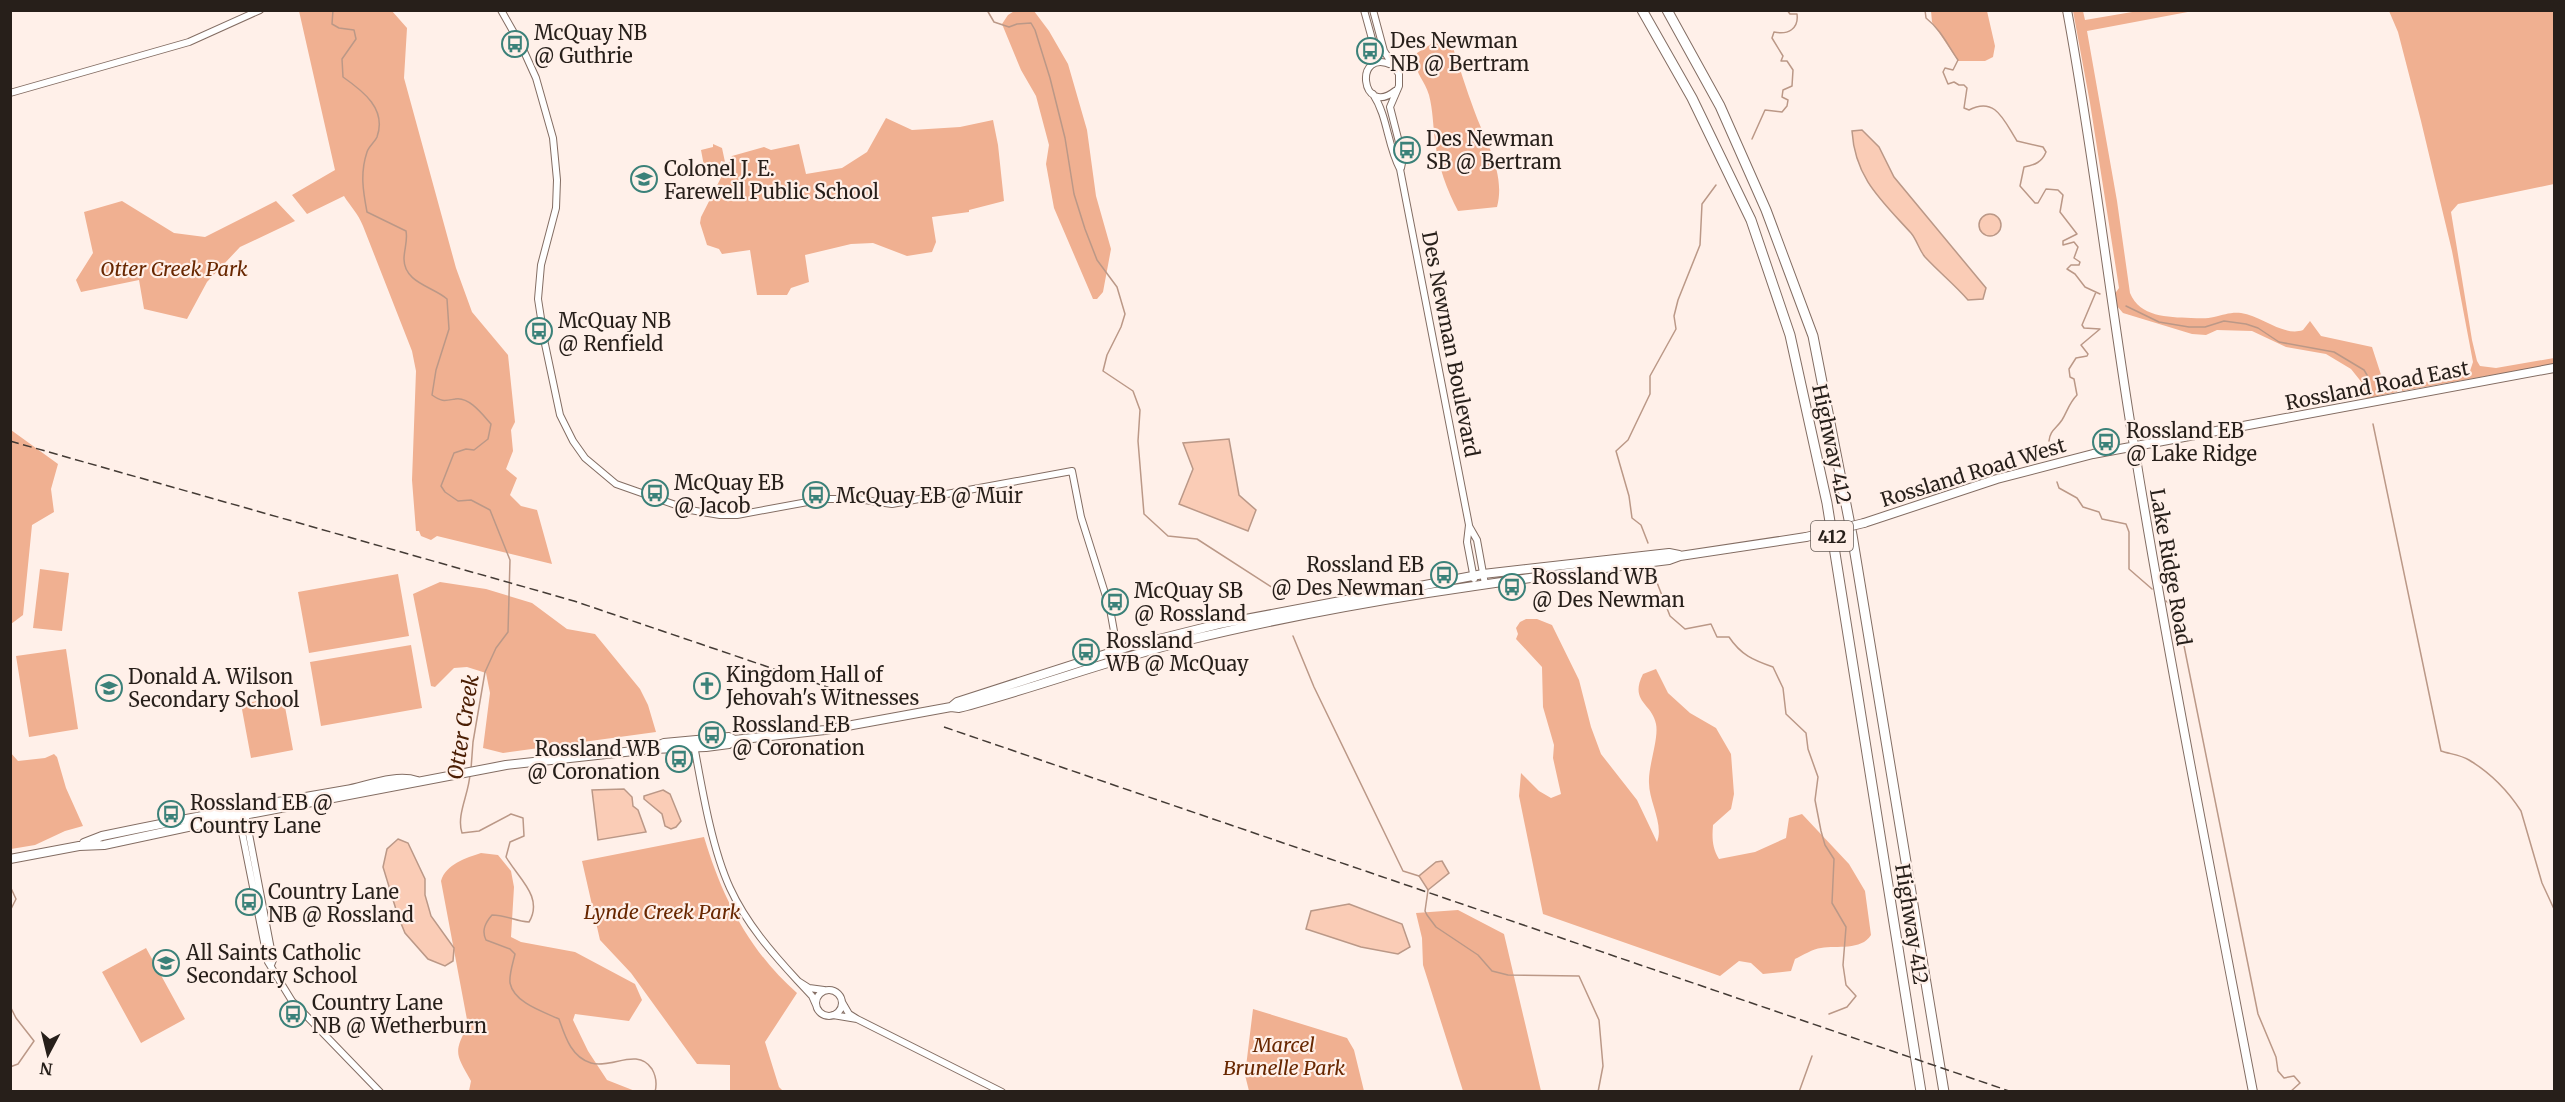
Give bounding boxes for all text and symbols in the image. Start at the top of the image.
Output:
place label: McQuay NB @ Guthrie [534,20,647,68]
place label: Des Newman NB @ Bertram [1390,28,1530,76]
bus stop icon: McQuay NB @ Guthrie [500,29,530,59]
bus stop icon: Des Newman NB @ Bertram [1355,36,1385,66]
place label: Des Newman SB @ Bertram [1426,126,1562,174]
bus stop icon: Des Newman SB @ Bertram [1392,135,1422,165]
place label: Colonel J. E. Farewell Public School [664,156,879,204]
school or university icon: Colonel J. E. Farewell Public School [629,164,659,194]
street label: Des Newman Boulevard [1417,229,1485,459]
park label: Otter Creek Park [100,256,248,281]
place label: McQuay NB @ Renfield [558,308,671,356]
bus stop icon: McQuay NB @ Renfield [524,316,554,346]
street label: Rossland Road East [2283,355,2471,415]
street label: Highway 412 [1807,382,1857,506]
place label: Rossland EB @ Lake Ridge [2126,418,2257,466]
bus stop icon: Rossland EB @ Lake Ridge [2091,427,2121,457]
street label: Rossland Road West [1877,432,2069,512]
place label: McQuay EB @ Jacob [674,470,784,518]
bus stop icon: McQuay EB @ Jacob [640,478,670,508]
bus stop icon: McQuay EB @ Muir [801,480,831,510]
place label: McQuay EB @ Muir [836,483,1023,508]
street label: Lake Ridge Road [2145,486,2197,648]
road number: 412 [1811,521,1853,551]
place label: Rossland EB @ Des Newman [1271,552,1424,600]
bus stop icon: Rossland EB @ Des Newman [1429,560,1459,590]
place label: Rossland WB @ Des Newman [1532,564,1685,612]
bus stop icon: Rossland WB @ Des Newman [1497,572,1527,602]
place label: McQuay SB @ Rossland [1134,578,1246,626]
bus stop icon: McQuay SB @ Rossland [1100,587,1130,617]
place label: Rossland WB @ McQuay [1105,628,1249,676]
bus stop icon: Rossland WB @ McQuay [1071,637,1101,667]
place label: Kingdom Hall of Jehovah's Witnesses [725,662,919,710]
place label: Donald A. Wilson Secondary School [128,664,300,712]
church icon: Kingdom Hall of Jehovah's Witnesses [692,671,722,701]
water label: Otter Creek [441,672,485,782]
school or university icon: Donald A. Wilson Secondary School [94,673,124,703]
place label: Rossland EB @ Coronation [732,712,865,760]
bus stop icon: Rossland EB @ Coronation [697,720,727,750]
place label: Rossland WB @ Coronation [527,736,660,784]
bus stop icon: Rossland WB @ Coronation [664,744,694,774]
place label: Rossland EB @ Country Lane [190,790,333,838]
bus stop icon: Rossland EB @ Country Lane [156,799,186,829]
street label: Highway 412 [1890,862,1934,986]
place label: Country Lane NB @ Rossland [268,879,414,927]
bus stop icon: Country Lane NB @ Rossland [234,887,264,917]
park label: Lynde Creek Park [584,899,740,924]
place label: All Saints Catholic Secondary School [185,940,361,988]
school or university icon: All Saints Catholic Secondary School [151,948,181,978]
place label: Country Lane NB @ Wetherburn [312,990,487,1038]
bus stop icon: Country Lane NB @ Wetherburn [278,999,308,1029]
north arrow [18,1024,78,1084]
park label: Marcel Brunelle Park [1223,1032,1345,1080]
text: N [38,1058,54,1080]

